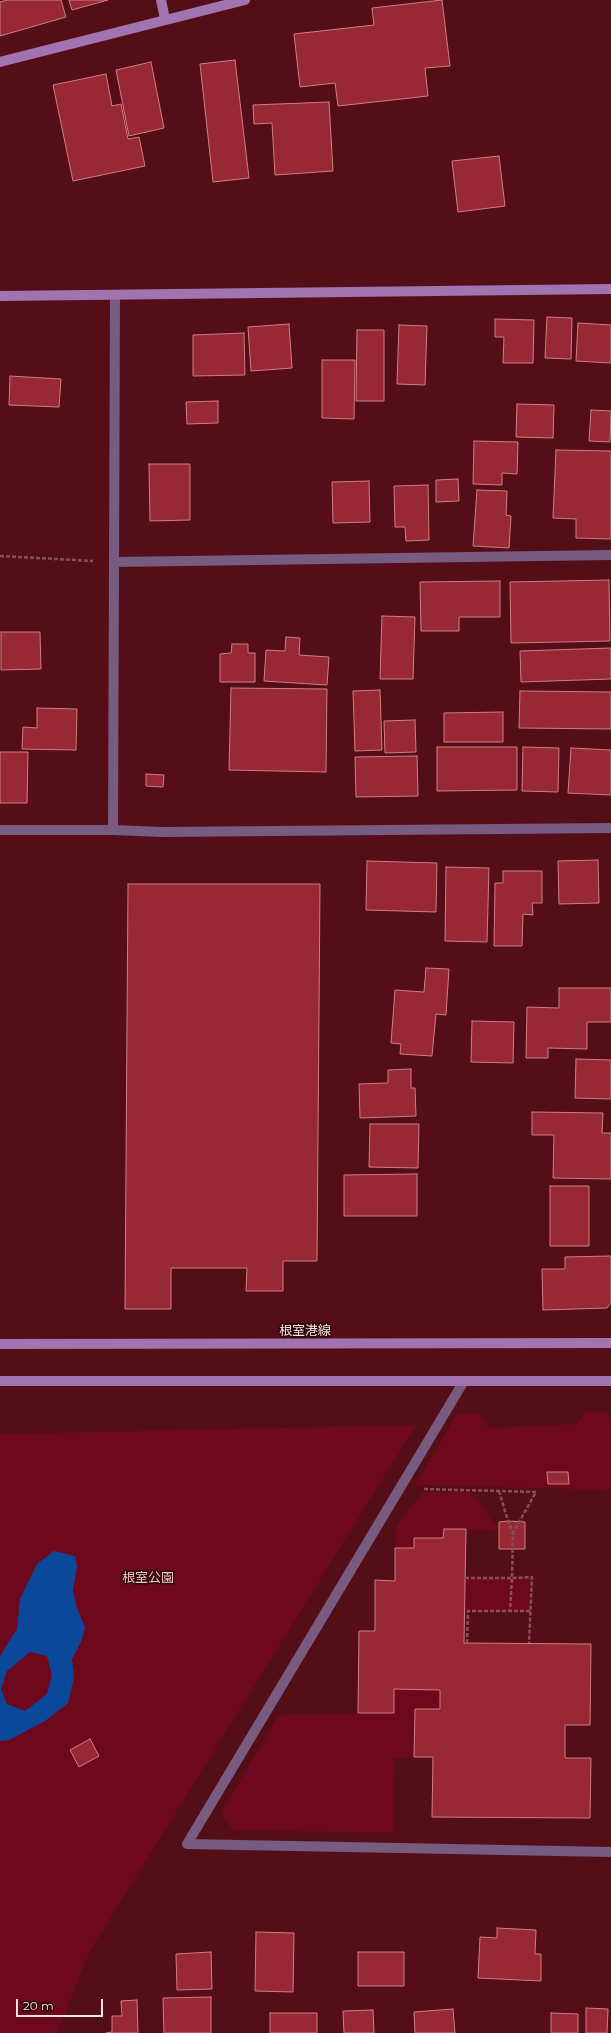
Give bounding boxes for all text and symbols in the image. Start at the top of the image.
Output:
street label: 根室港線 [279,1323,331,1339]
park label: 根室公園 [122,1570,174,1586]
scale bar [18,1991,105,2017]
text: 20 m [23,1998,54,2013]

